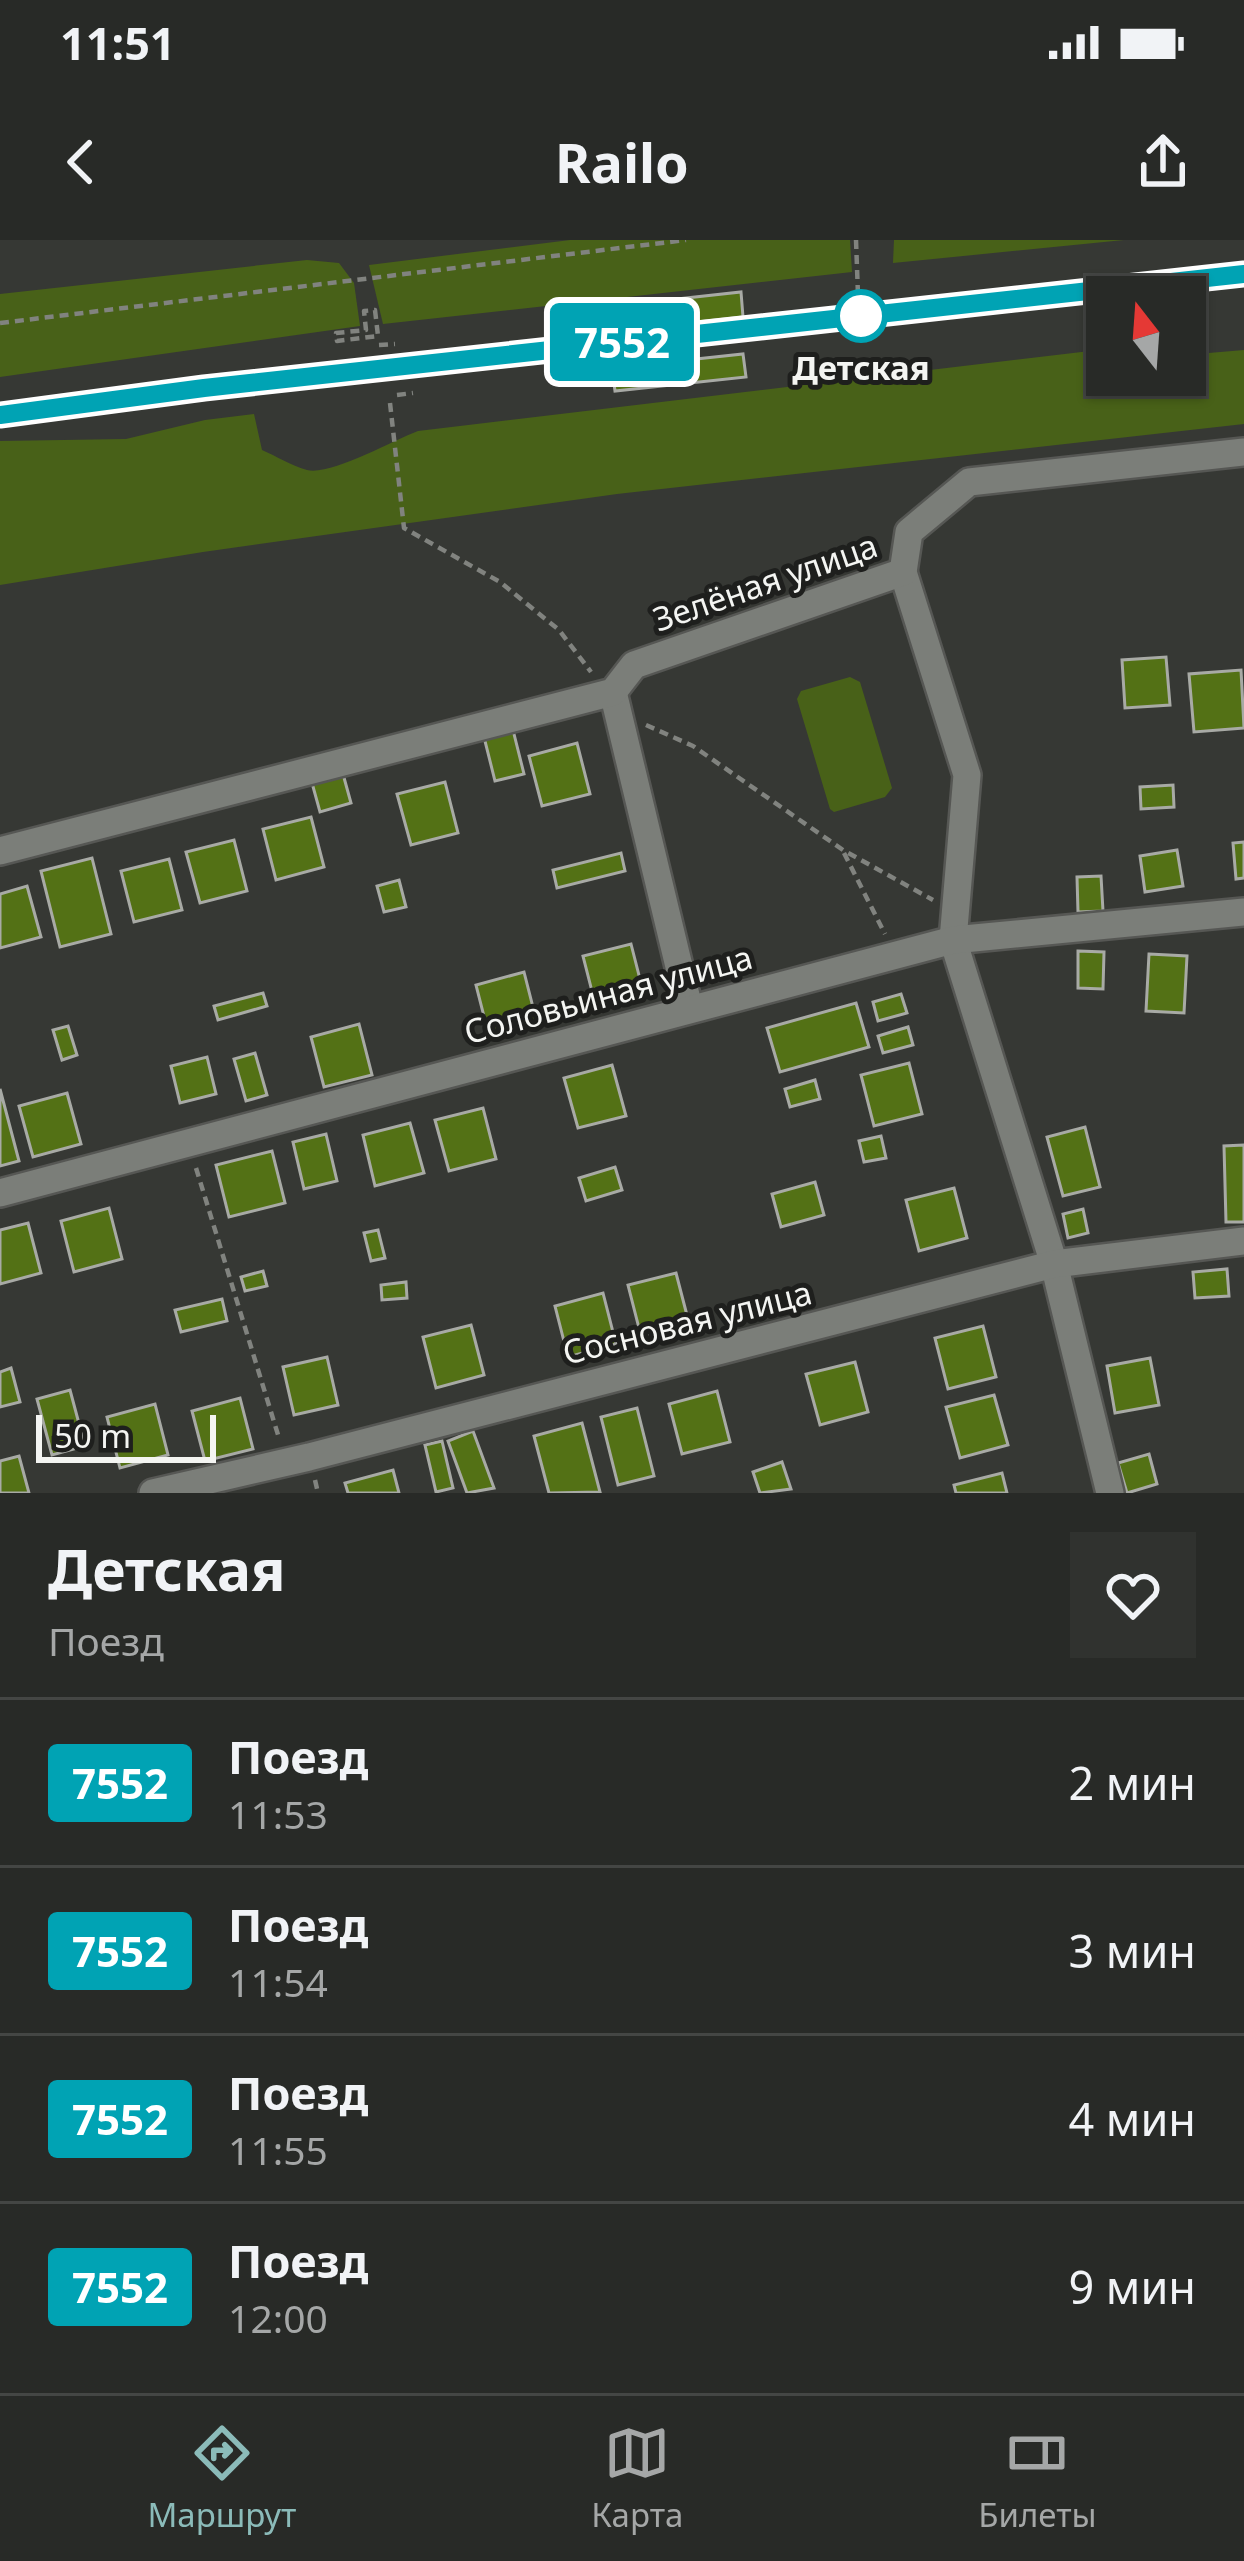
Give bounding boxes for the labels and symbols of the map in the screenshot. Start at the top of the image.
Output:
north arrow [1086,276,1206,396]
marker: Детская [836,291,886,341]
line badge: 7552 [538,303,706,381]
place label: Детская [792,345,930,390]
street label: Зелёная улица [647,523,883,641]
street label: Соловьиная улица [459,934,757,1054]
street label: Сосновая улица [558,1269,816,1375]
scale bar [36,1409,216,1462]

